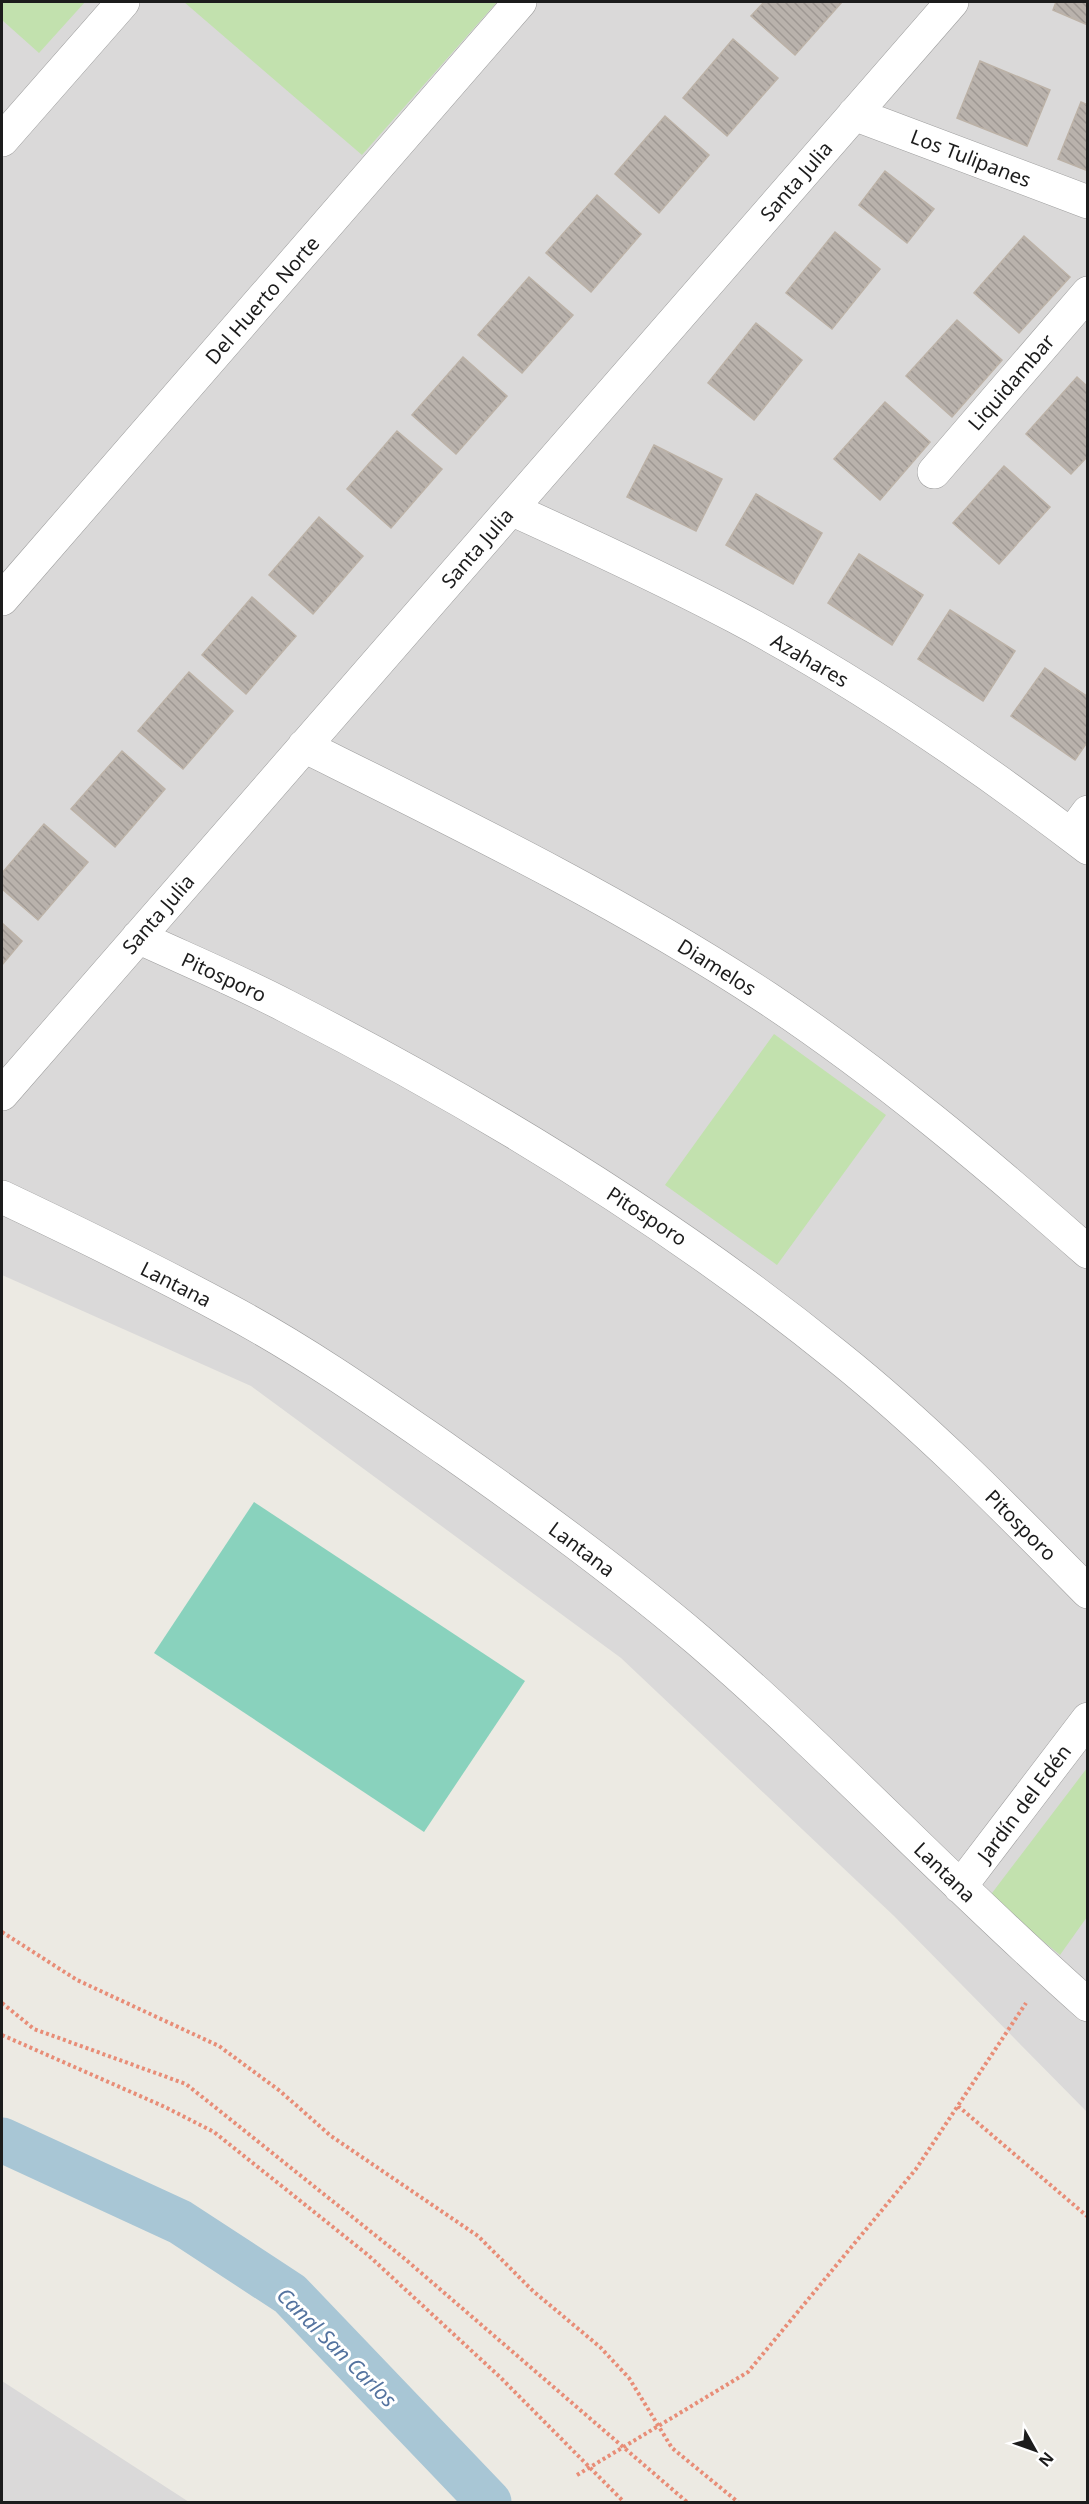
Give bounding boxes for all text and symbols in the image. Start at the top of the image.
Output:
street label: Los Tulipanes [907,123,1035,193]
street label: Santa Julia [754,135,838,227]
street label: Del Huerto Norte [199,230,325,370]
street label: Liquidambar [962,328,1060,436]
street label: Santa Julia [435,502,519,594]
street label: Azahares [766,627,854,693]
street label: Santa Julia [116,868,200,960]
street label: Diamelos [673,932,761,1002]
street label: Pitosporo [177,946,271,1008]
street label: Pitosporo [602,1180,692,1252]
street label: Lantana [136,1255,216,1313]
street label: Pitosporo [979,1483,1063,1567]
street label: Lantana [543,1515,621,1583]
street label: Jardín del Edén [970,1739,1077,1869]
street label: Lantana [908,1836,982,1908]
water label: Canal San Carlos [271,2281,403,2413]
north arrow [1005,2420,1065,2480]
text: N [1034,2448,1059,2472]

